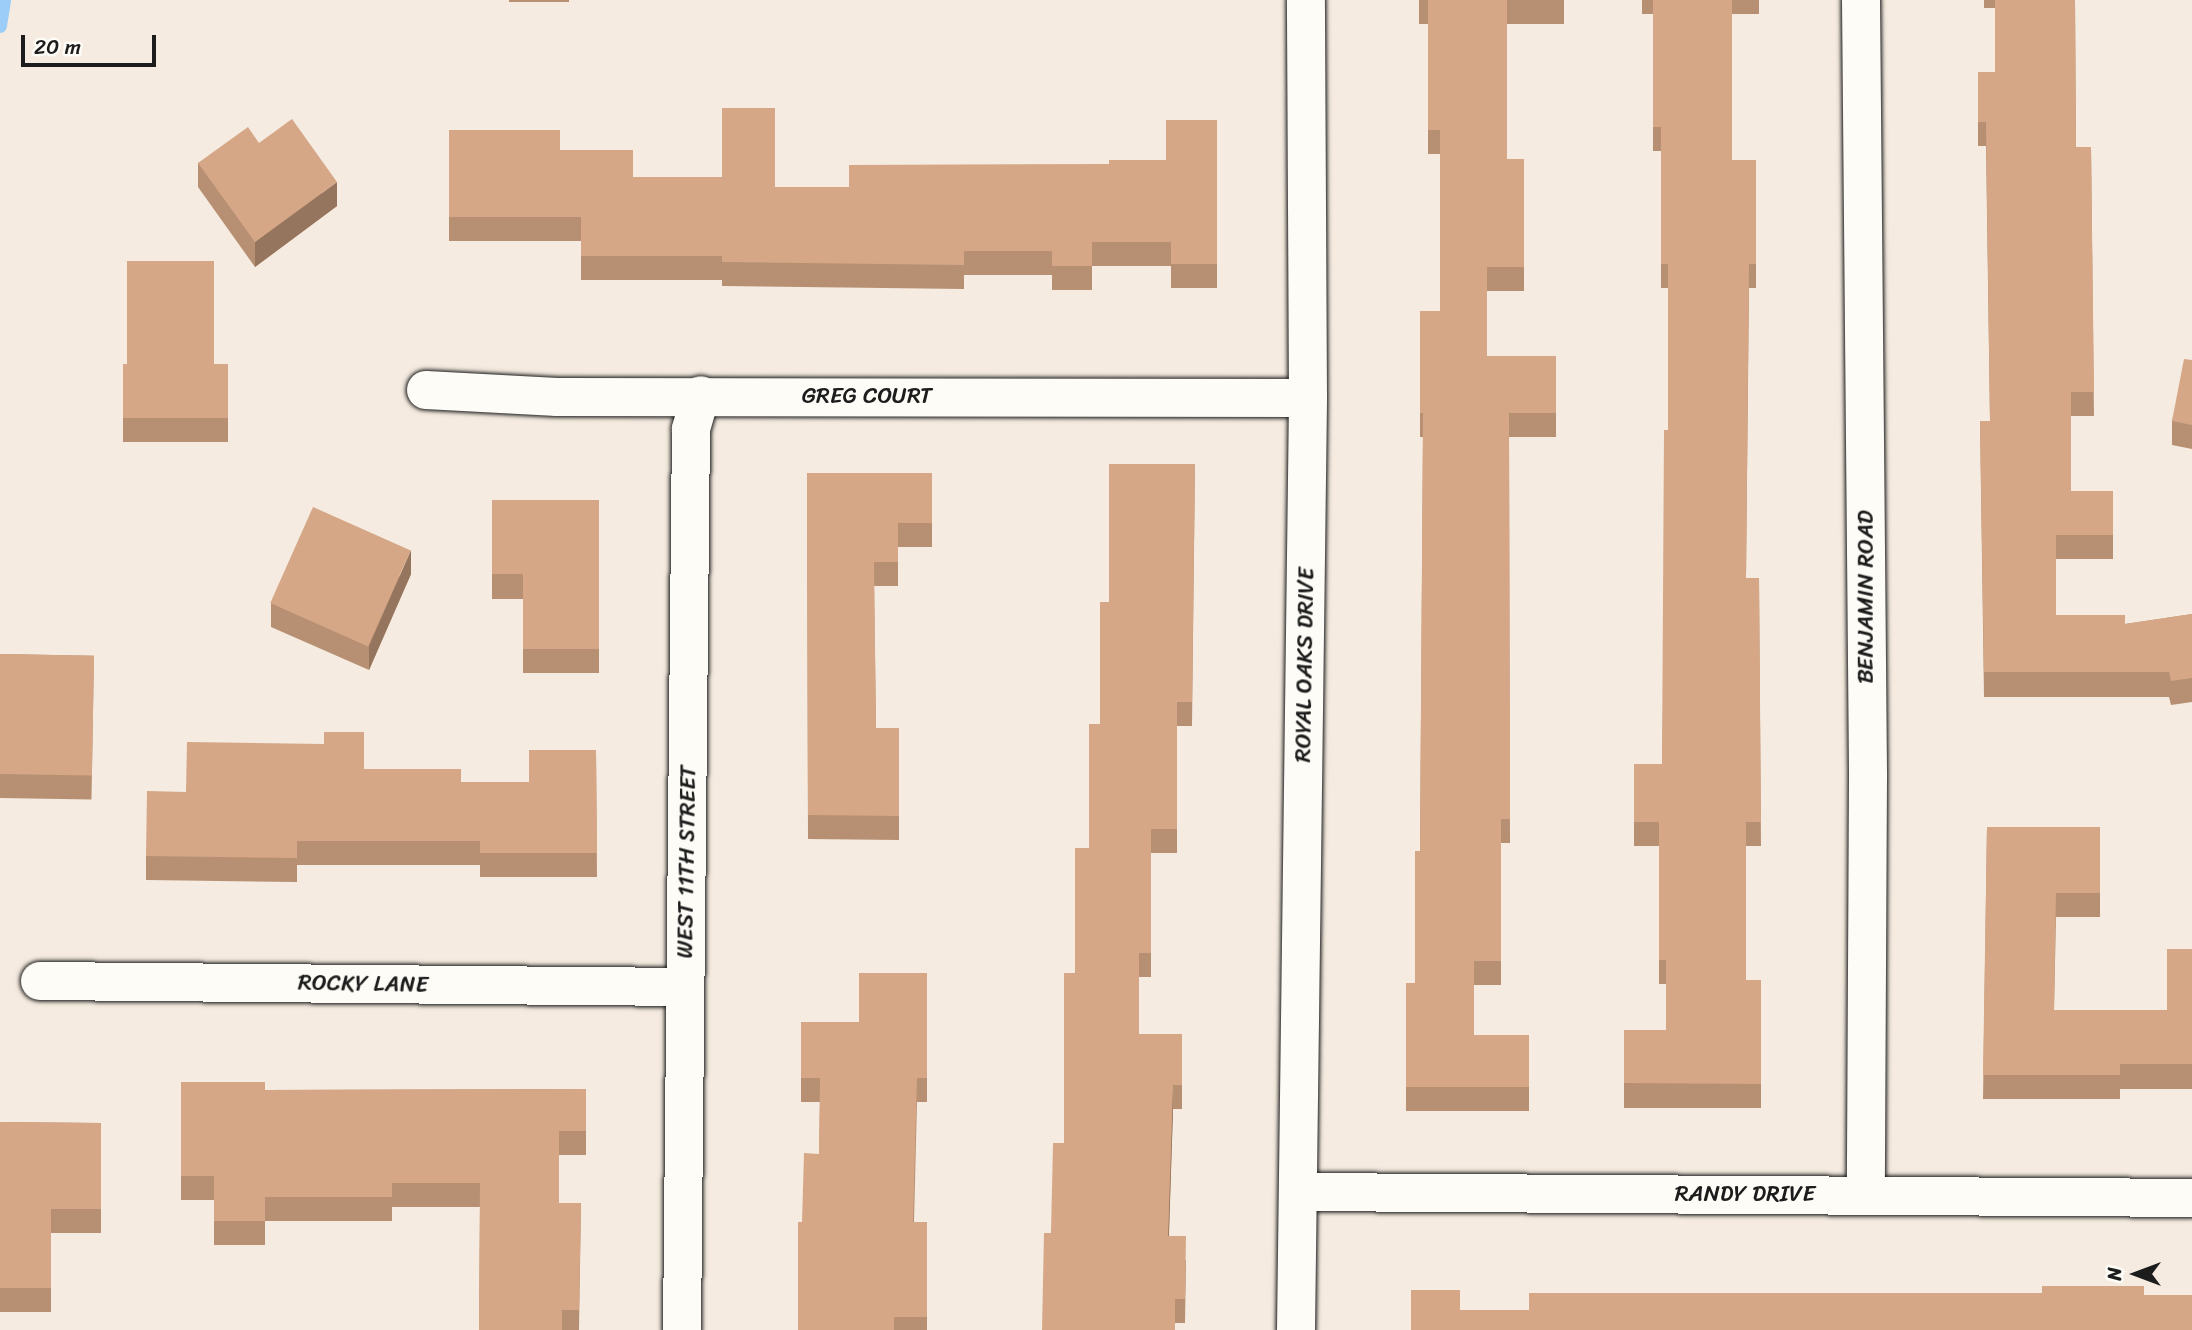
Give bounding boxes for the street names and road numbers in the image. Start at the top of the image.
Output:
street label: GREG COURT [801,382,933,410]
street label: BENJAMIN ROAD [1852,510,1880,684]
street label: ROYAL OAKS DRIVE [1289,566,1321,764]
street label: WEST 11TH STREET [671,764,703,960]
street label: ROCKY LANE [298,969,428,999]
street label: RANDY DRIVE [1675,1180,1815,1208]

